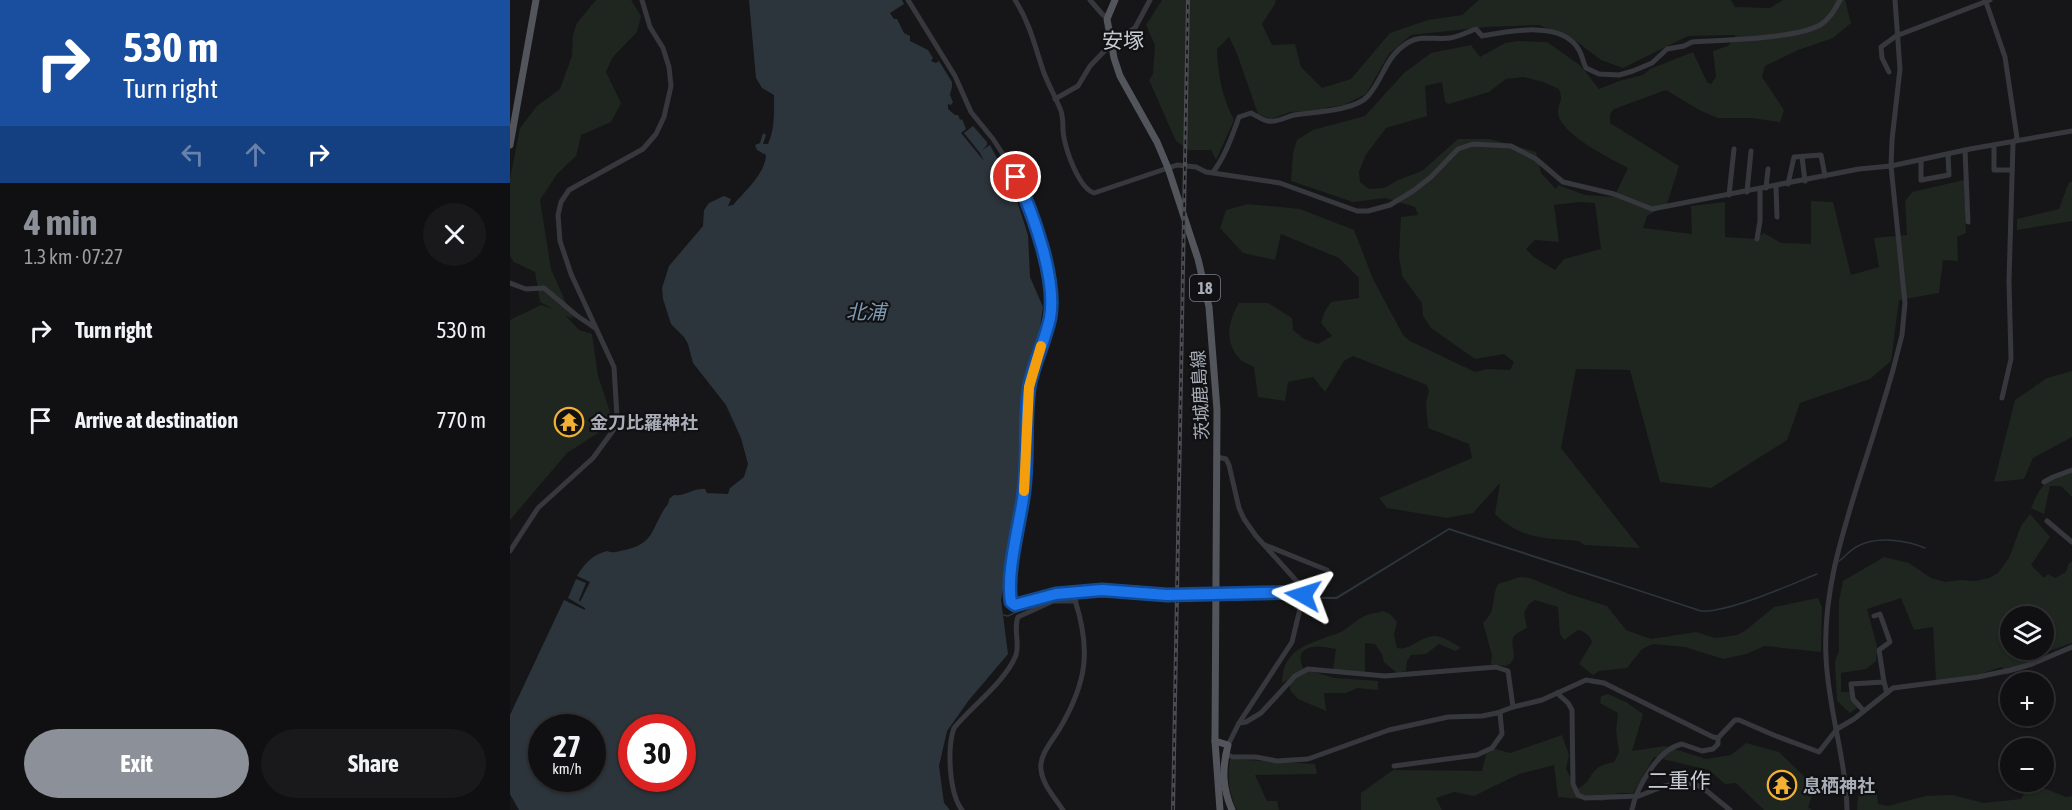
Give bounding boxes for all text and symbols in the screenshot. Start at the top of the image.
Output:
text: 530 m [123,23,218,71]
icon: right [24,24,102,102]
district label: 安塚 [1102,28,1144,52]
text: Turn right [123,73,218,104]
icon: left [176,138,209,171]
icon: ahead [239,138,272,171]
icon: right [302,138,335,171]
pin [990,151,1041,202]
icon: arrive [999,160,1032,193]
text: 4 min [24,201,98,243]
button: close [423,203,486,266]
text: 1.3 km · 07:27 [24,245,123,268]
road number: 18 [1190,275,1220,301]
water label: 北浦 [846,300,889,323]
icon: right [24,314,57,347]
text: Turn right [75,317,152,343]
text: 530 m [436,317,486,343]
street label: 茨城鹿島線 [1187,350,1213,440]
icon: arrive [24,404,57,437]
temple icon: 金刀比羅神社 [553,406,585,438]
text: Arrive at destination [75,407,238,433]
text: 770 m [436,407,486,433]
place label: 金刀比羅神社 [590,412,698,433]
position arrow [1271,563,1335,627]
map controls [2000,606,2054,792]
button: layers [2000,606,2054,660]
button: + [2000,672,2054,726]
speed limit sign: 30 [618,714,696,792]
button: Exit [24,729,249,798]
button: Share [261,729,486,798]
text: 27 [553,729,581,763]
button: − [2000,738,2054,792]
text: km/h [552,760,582,777]
district label: 二重作 [1648,768,1711,792]
temple icon: 息栖神社 [1766,769,1798,801]
place label: 息栖神社 [1803,775,1875,796]

